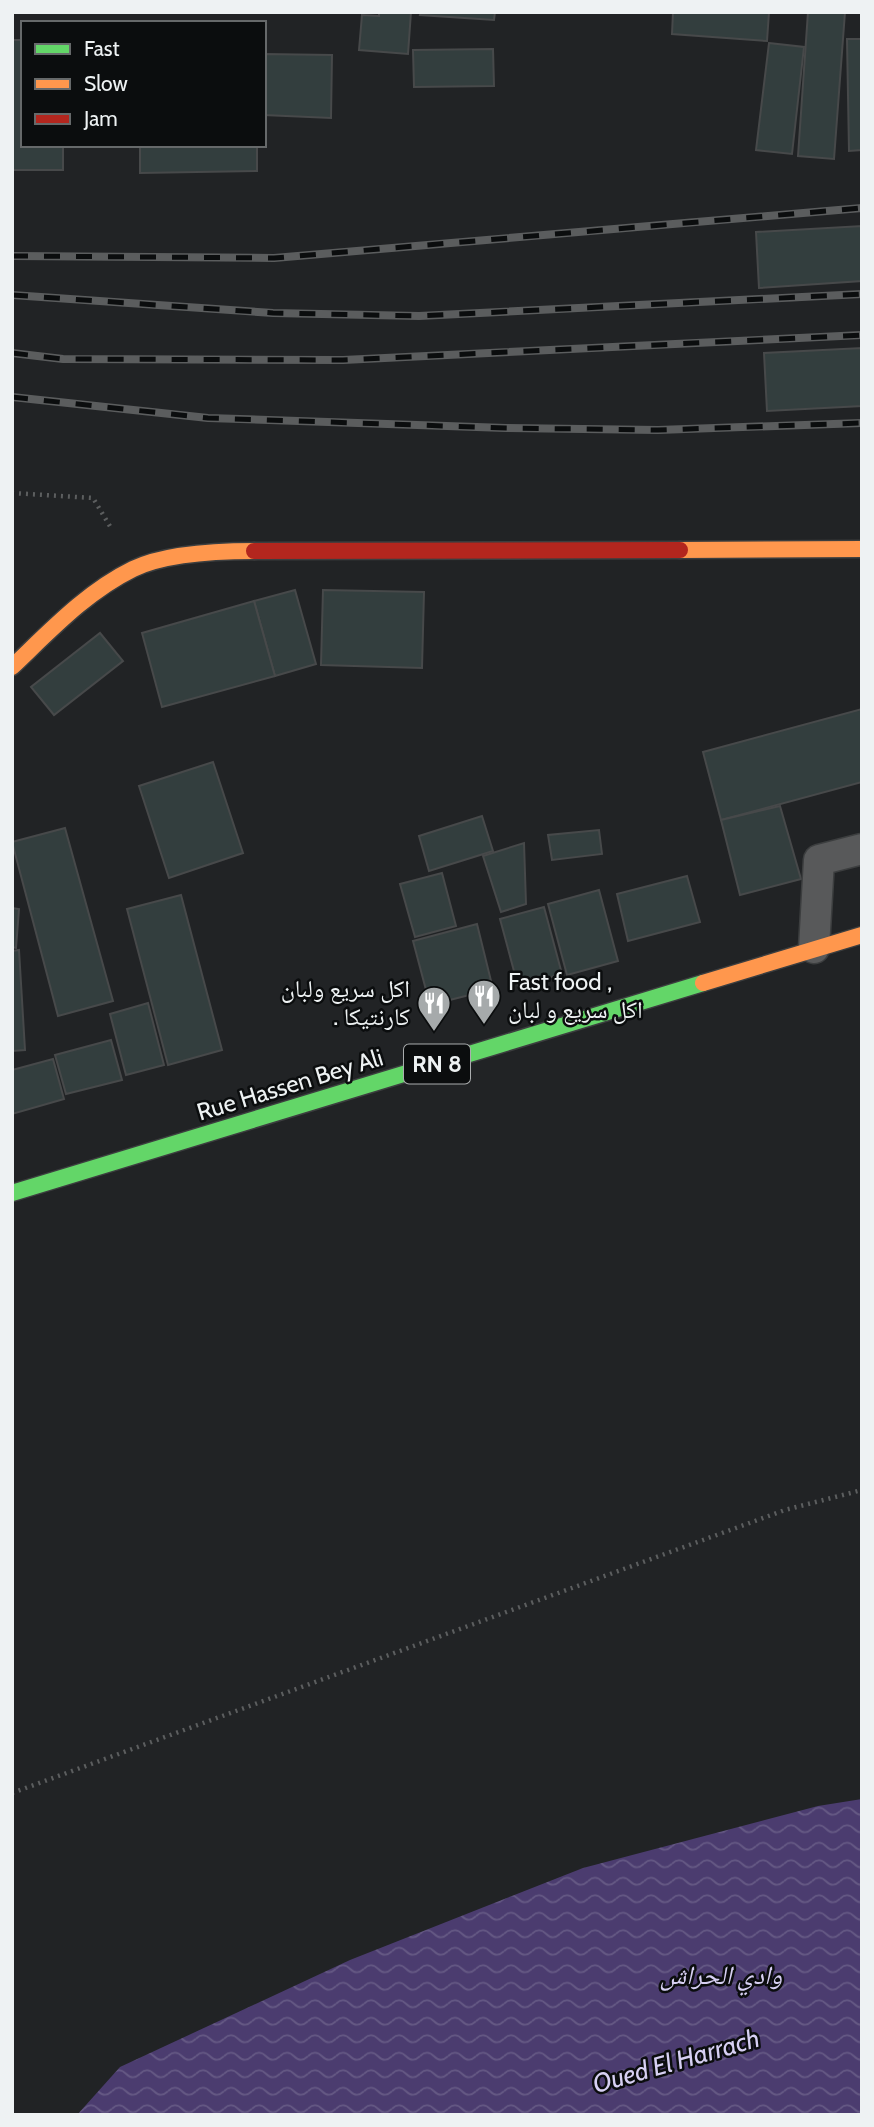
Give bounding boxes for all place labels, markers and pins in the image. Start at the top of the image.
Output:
place label: Fast food , اكل سريع و لبان [508,967,643,1025]
place label: اكل سريع ولبان . كارنتيكا [281,974,410,1031]
restaurant icon: Fast food , اكل سريع و لبان [465,977,503,1026]
restaurant icon: اكل سريع ولبان . كارنتيكا [415,984,453,1033]

